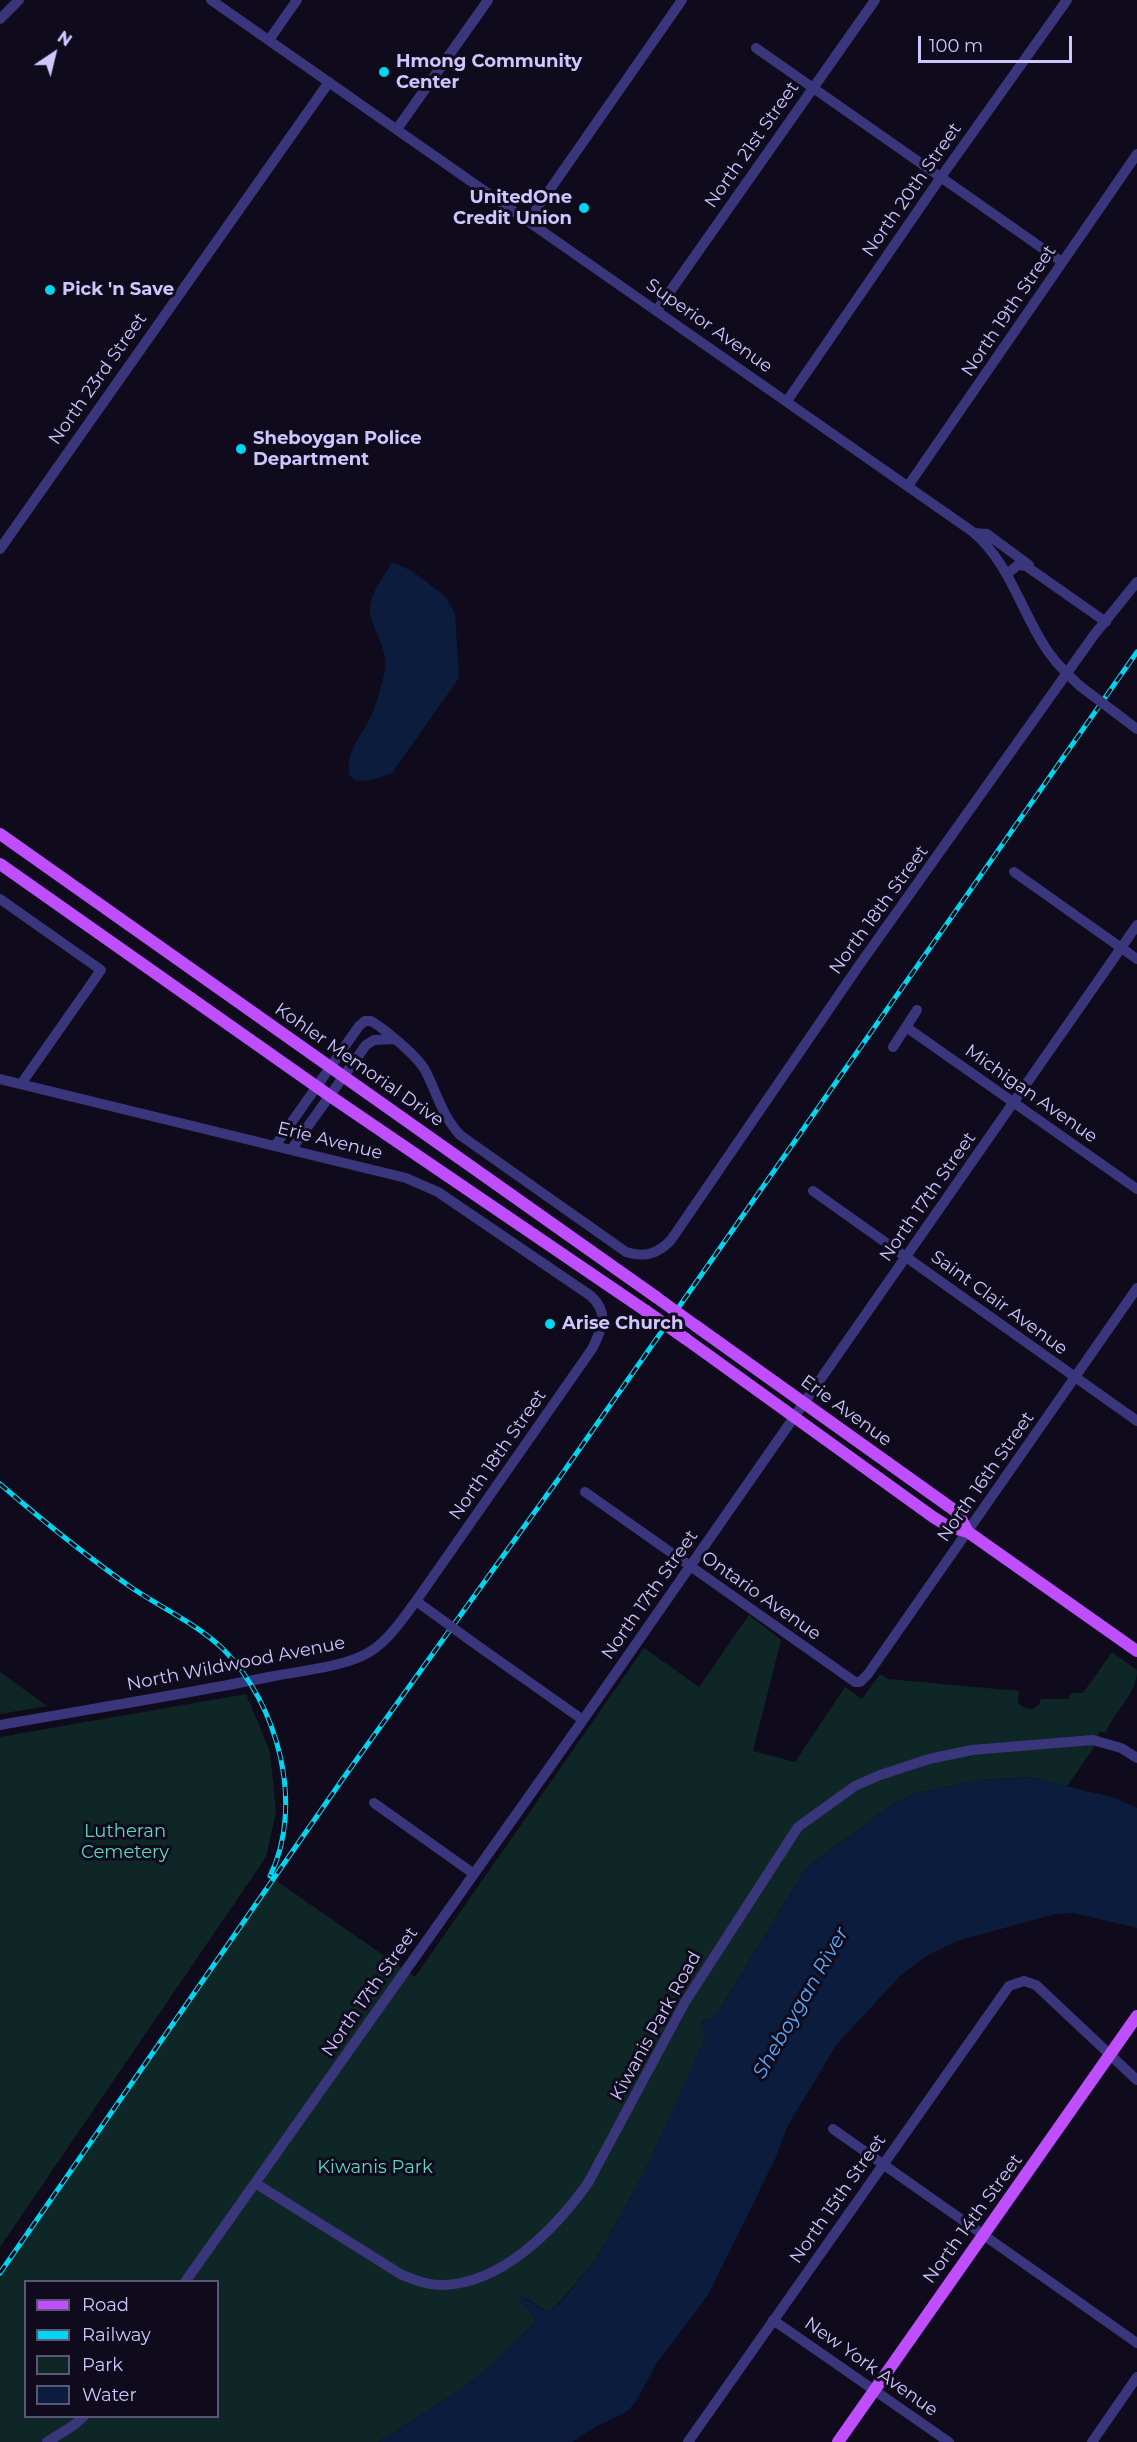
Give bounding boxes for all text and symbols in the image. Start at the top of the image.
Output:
north arrow [24,24,84,84]
scale bar [921,24,1076,62]
text: N [54,27,75,50]
text: 100 m [929,35,983,57]
place label: Hmong Community Center [396,51,582,94]
marker: Hmong Community Center [377,65,391,79]
street label: North 21st Street [700,78,804,212]
street label: North 20th Street [858,119,966,261]
place label: UnitedOne Credit Union [453,187,572,230]
marker: UnitedOne Credit Union [577,201,591,215]
street label: North 19th Street [957,241,1061,381]
street label: Superior Avenue [642,274,776,378]
place label: Pick 'n Save [62,279,174,301]
marker: Pick 'n Save [43,283,57,297]
street label: North 23rd Street [44,309,152,449]
place label: Sheboygan Police Department [253,428,421,470]
marker: Sheboygan Police Department [234,442,248,456]
street label: North 18th Street [825,841,933,979]
street label: Kohler Memorial Drive [270,998,448,1132]
street label: Michigan Avenue [961,1040,1101,1148]
street label: Erie Avenue [275,1118,385,1164]
street label: North 17th Street [875,1128,981,1266]
street label: Saint Clair Avenue [926,1246,1072,1360]
place label: Arise Church [562,1313,683,1335]
marker: Arise Church [543,1317,557,1331]
street label: Erie Avenue [796,1371,896,1451]
street label: North 18th Street [445,1386,551,1524]
street label: North 16th Street [933,1408,1039,1546]
street label: North 17th Street [597,1526,703,1664]
street label: Ontario Avenue [697,1547,825,1645]
street label: North Wildwood Avenue [125,1632,347,1696]
park label: Lutheran Cemetery [81,1821,169,1864]
street label: North 17th Street [317,1923,423,2061]
water label: Sheboygan River [748,1923,854,2083]
street label: Kiwanis Park Road [606,1948,706,2104]
street label: North 15th Street [785,2130,891,2268]
street label: North 14th Street [919,2150,1027,2288]
park label: Kiwanis Park [317,2157,433,2179]
legend [24,2280,219,2418]
text: Road [82,2294,129,2316]
street label: New York Avenue [800,2313,942,2421]
text: Railway [82,2324,151,2346]
text: Park [82,2354,123,2376]
text: Water [82,2384,137,2406]

